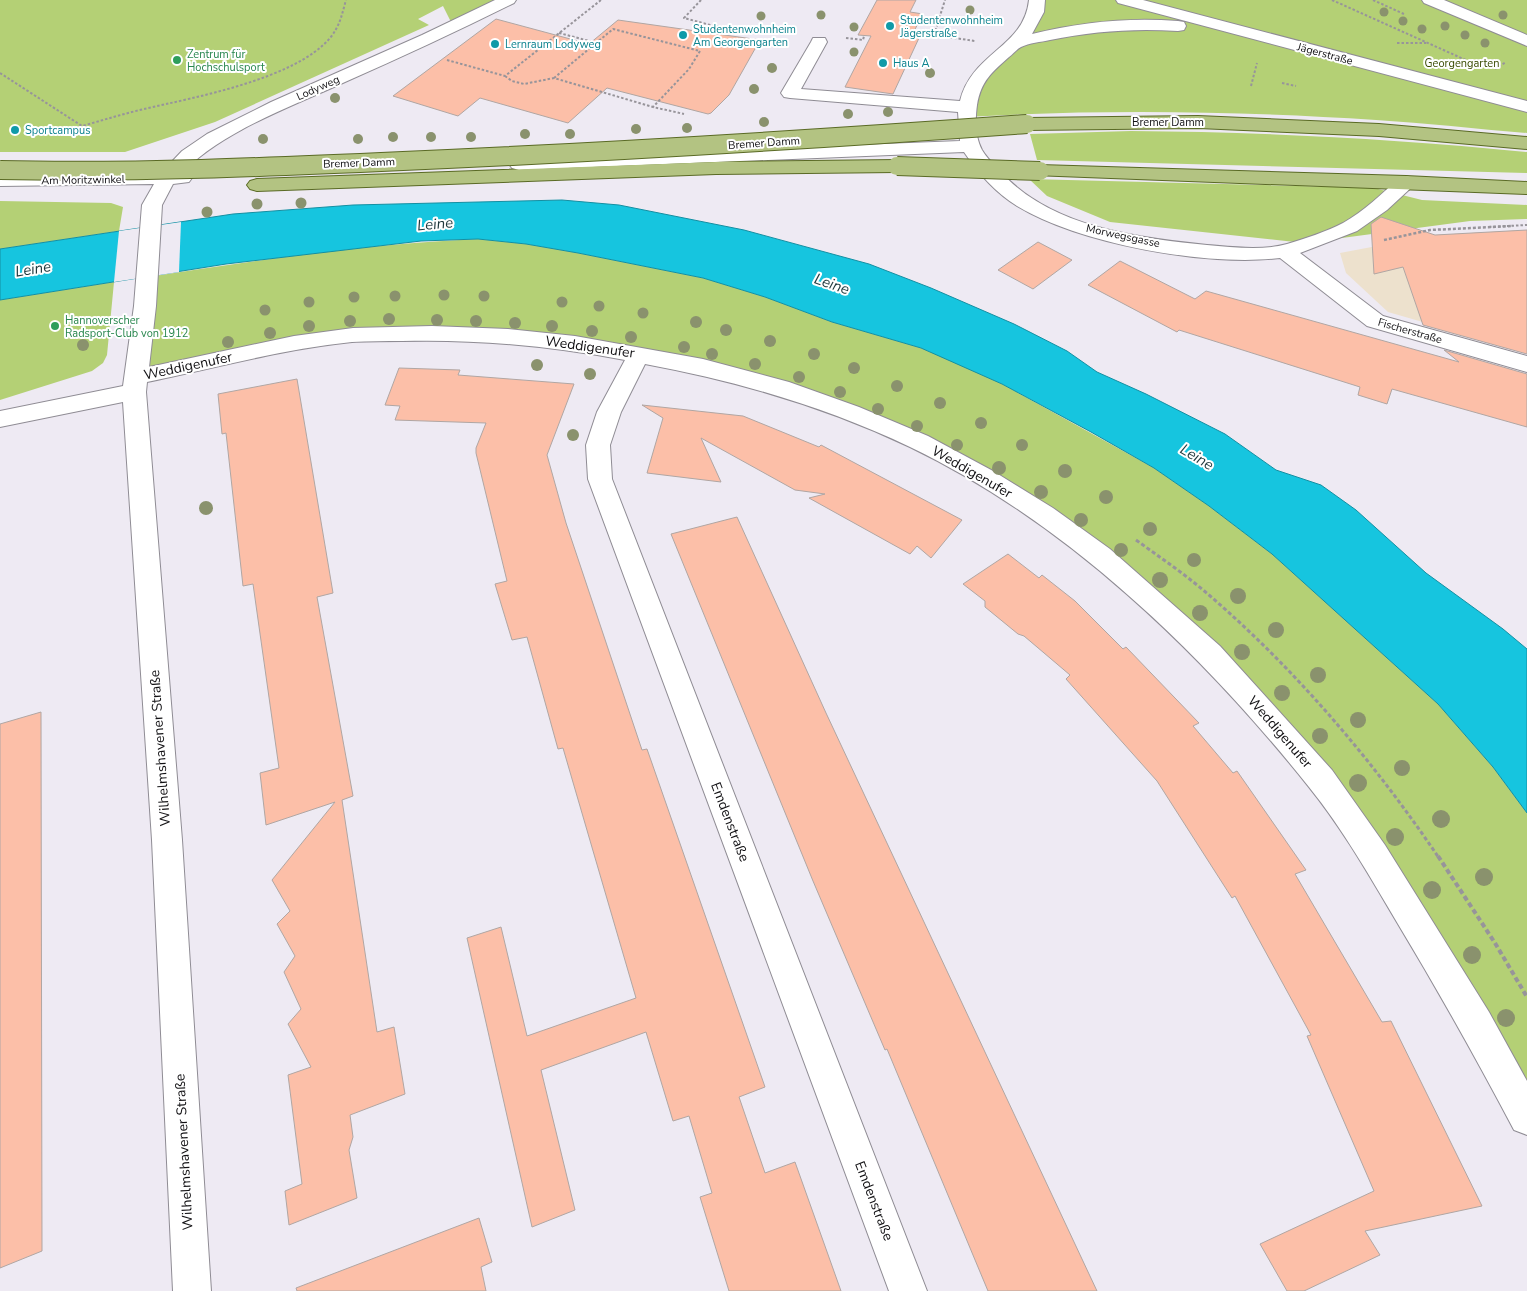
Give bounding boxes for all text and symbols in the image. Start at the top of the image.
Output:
place label: Studentenwohnheim Jägerstraße [899,13,1003,41]
marker: Studentenwohnheim Jägerstraße [884,20,896,32]
place label: Studentenwohnheim Am Georgengarten [693,22,796,50]
marker: Studentenwohnheim Am Georgengarten [677,29,689,41]
place label: Lernraum Lodyweg [505,37,601,52]
marker: Lernraum Lodyweg [489,38,501,50]
street label: Jägerstraße [1295,39,1355,69]
place label: Zentrum für Hochschulsport [187,47,265,75]
marker: Zentrum für Hochschulsport [171,54,183,66]
place label: Haus A [893,56,930,71]
park label: Georgengarten [1425,56,1499,71]
marker: Haus A [877,57,889,69]
street label: Lodyweg [294,72,342,104]
street label: Bremer Damm [1132,115,1204,130]
place label: Sportcampus [25,123,91,138]
marker: Sportcampus [9,124,21,136]
street label: Bremer Damm [728,133,800,153]
street label: Bremer Damm [323,154,395,172]
street label: Am Moritzwinkel [41,172,126,188]
water label: Leine [416,212,454,236]
street label: Morwegsgasse [1085,221,1162,251]
water label: Leine [14,256,52,282]
water label: Leine [812,269,852,299]
place label: Hannoverscher Radsport-Club von 1912 [65,313,188,341]
street label: Fischerstraße [1376,315,1444,347]
marker: Hannoverscher Radsport-Club von 1912 [49,320,61,332]
street label: Weddigenufer [544,331,636,363]
street label: Weddigenufer [142,347,234,385]
water label: Leine [1176,439,1218,475]
street label: Weddigenufer [928,441,1016,503]
street label: Wilhelmshavener Straße [145,669,175,827]
street label: Weddigenufer [1243,692,1317,772]
street label: Emdenstraße [706,780,754,864]
street label: Wilhelmshavener Straße [170,1073,198,1231]
street label: Emdenstraße [850,1159,898,1243]

